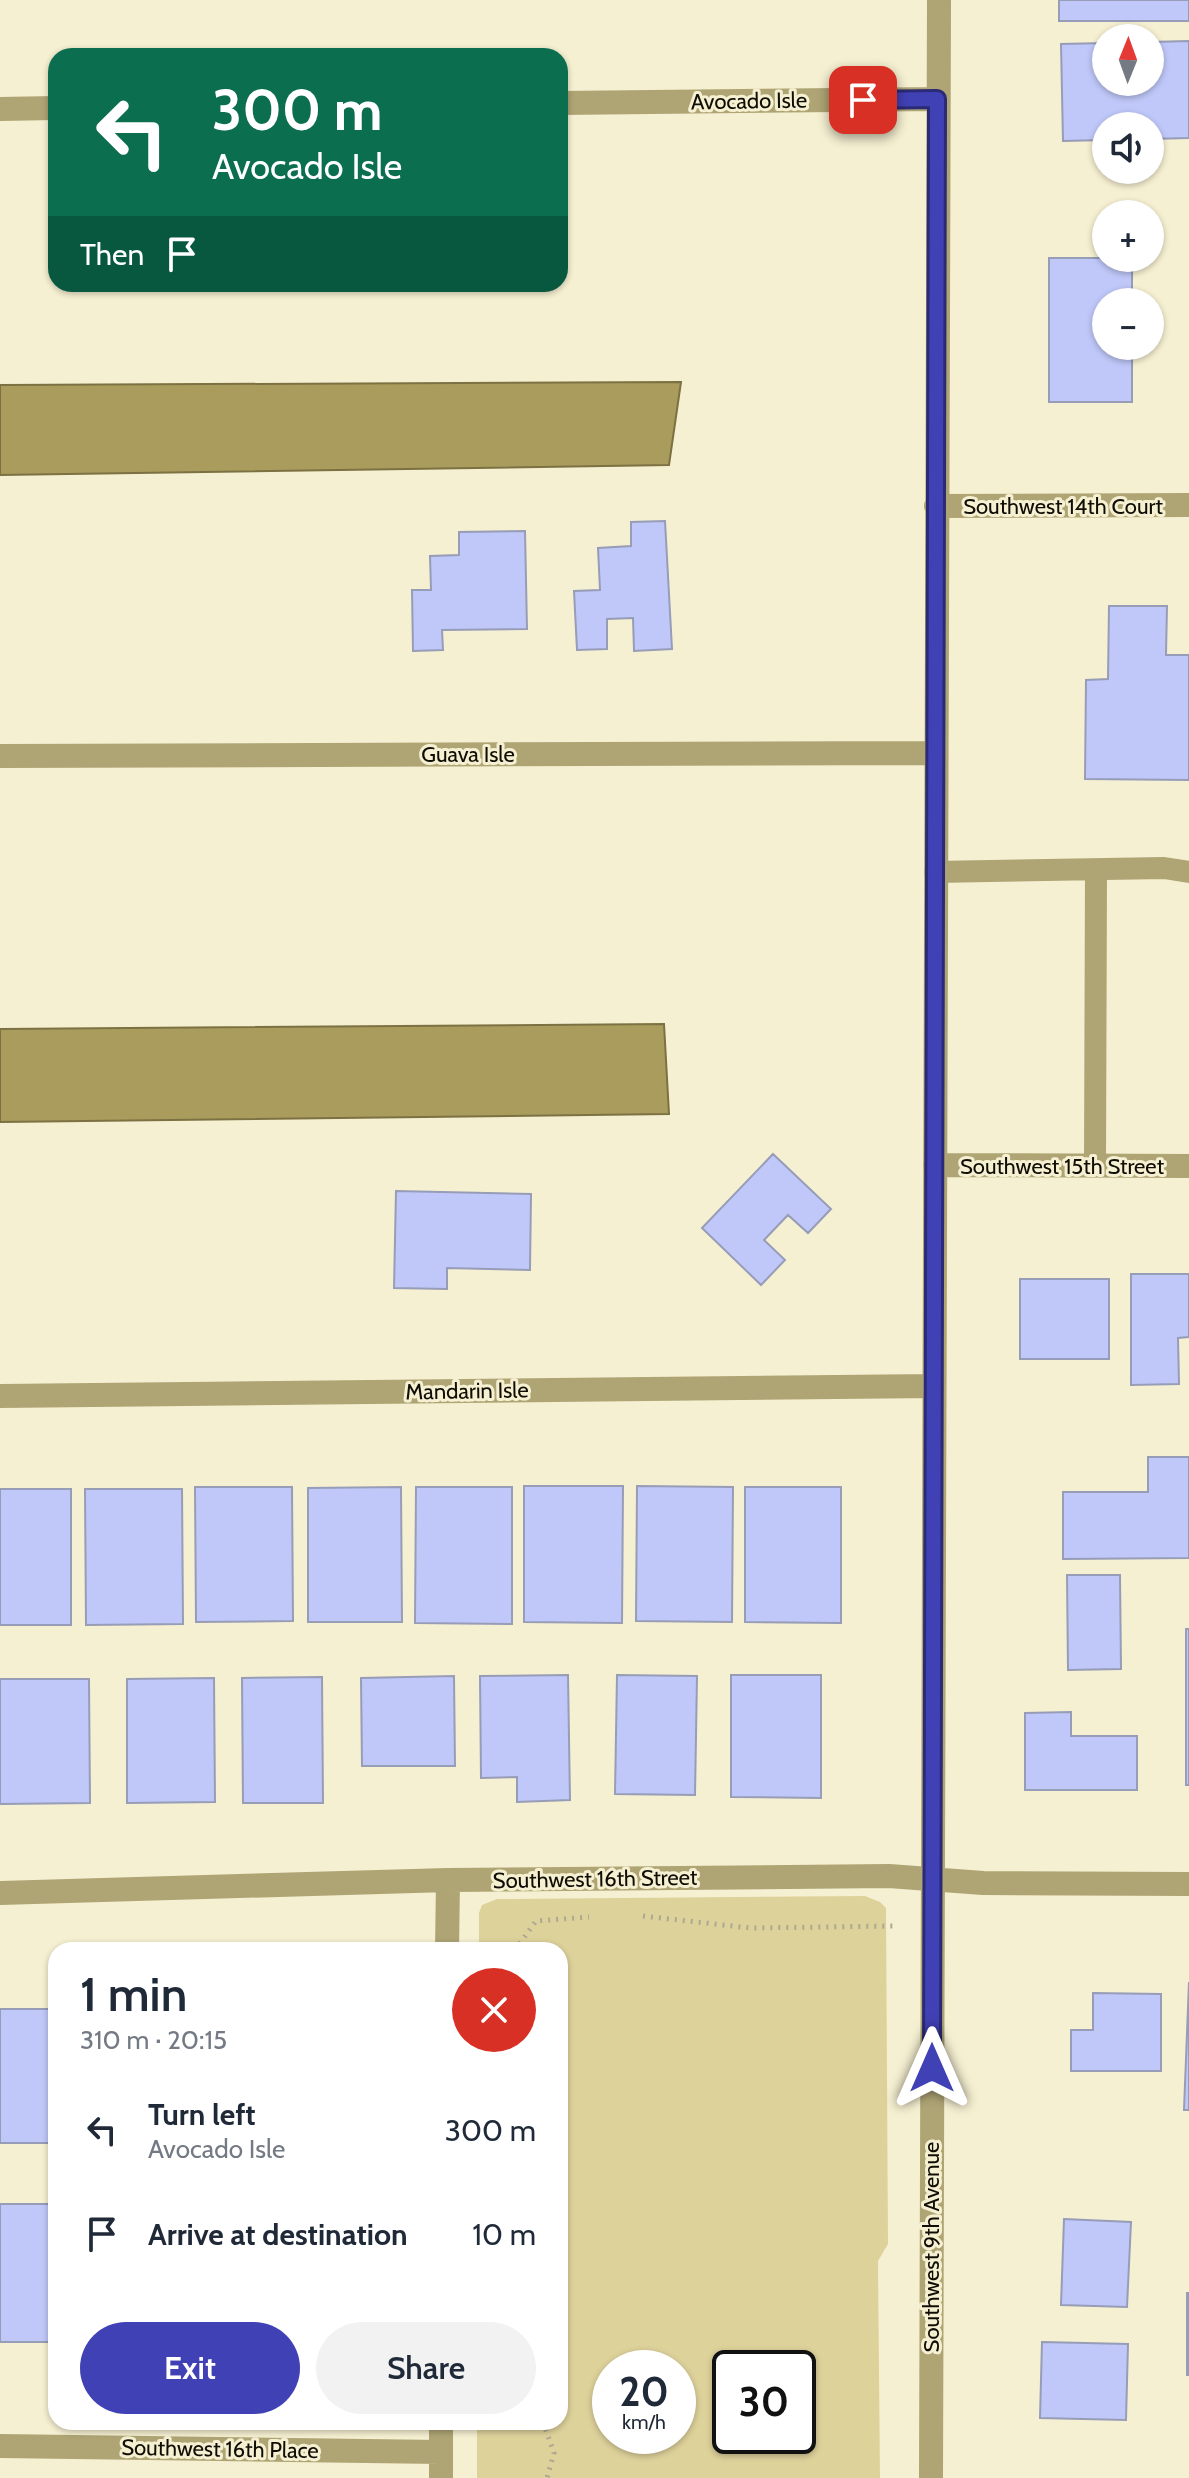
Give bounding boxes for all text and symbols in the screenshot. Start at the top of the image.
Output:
north arrow [1092,24,1164,96]
map controls [1092,24,1164,360]
pin [829,66,897,134]
text: 300 m [212,76,383,144]
icon: arrive [841,78,885,122]
icon: left [80,80,184,184]
street label: Avocado Isle [691,86,807,116]
button: sound [1092,112,1164,184]
text: Avocado Isle [212,144,402,188]
button: + [1092,200,1164,272]
icon: arrive [160,232,204,276]
text: Then [80,236,144,273]
button: − [1092,288,1164,360]
street label: Southwest 14th Court [963,493,1163,520]
street label: Guava Isle [421,741,515,768]
street label: Southwest 15th Street [960,1153,1165,1180]
street label: Mandarin Isle [405,1376,529,1406]
street label: Southwest 16th Street [492,1864,698,1894]
text: 1 min [80,1965,187,2023]
button: close [452,1968,536,2052]
text: 310 m · 20:15 [80,2024,227,2056]
position arrow [890,2026,974,2110]
text: Turn left [148,2096,256,2133]
icon: left [80,2108,124,2152]
text: 300 m [445,2112,536,2149]
text: Avocado Isle [148,2133,285,2165]
street label: Southwest 9th Avenue [918,2142,945,2352]
icon: arrive [80,2212,124,2256]
text: Arrive at destination [148,2216,408,2253]
text: 10 m [472,2216,536,2253]
button: Exit [80,2322,300,2414]
button: Share [316,2322,536,2414]
speed limit sign: 30 [712,2350,816,2454]
text: 20 [619,2367,669,2416]
text: km/h [622,2410,666,2434]
street label: Southwest 16th Place [121,2434,319,2464]

